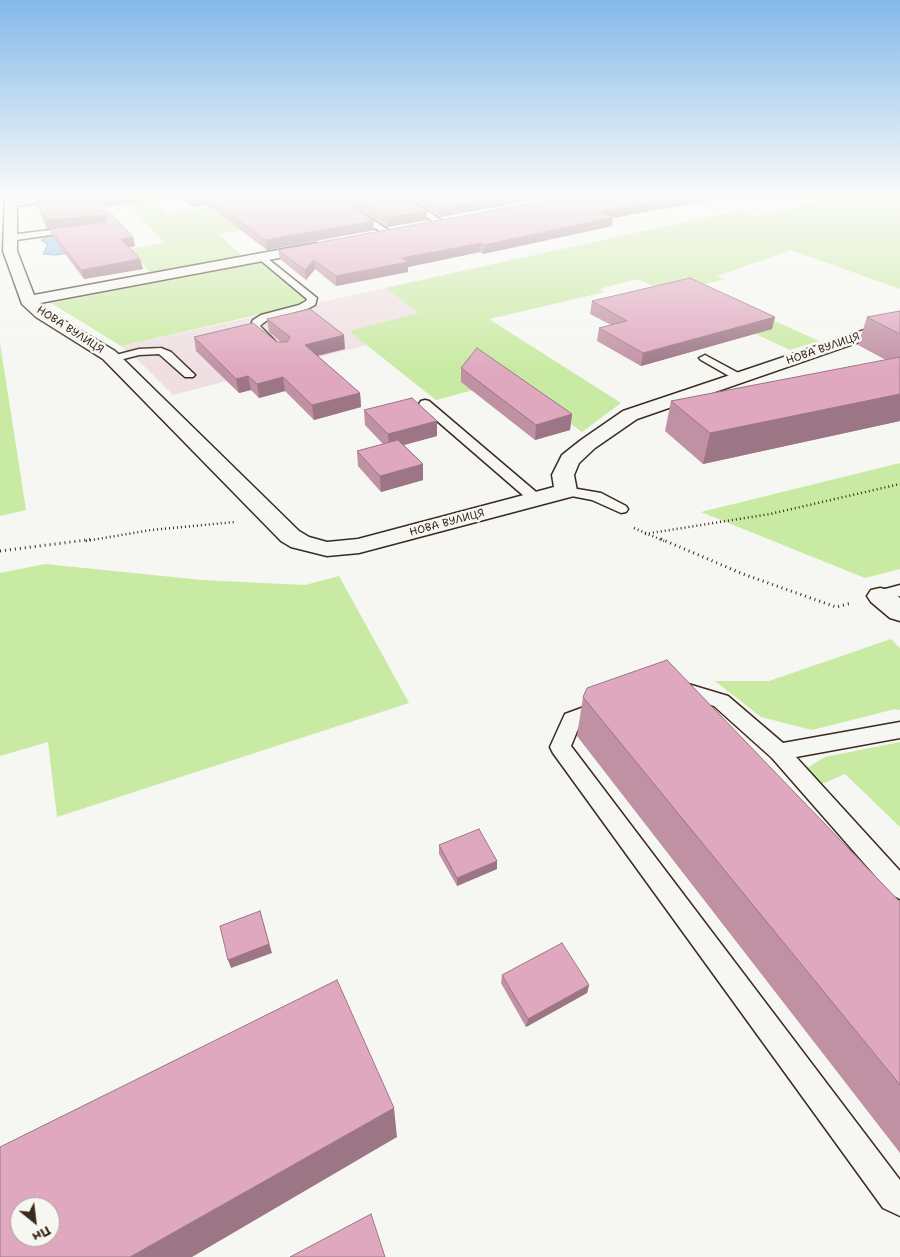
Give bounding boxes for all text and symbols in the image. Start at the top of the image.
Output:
street label: НОВА ВУЛИЦЯ [34,303,106,357]
street label: НОВА ВУЛИЦЯ [784,330,862,368]
street label: НОВА ВУЛИЦЯ [408,507,486,539]
north arrow [10,1197,60,1247]
text: Пн [29,1222,54,1247]

